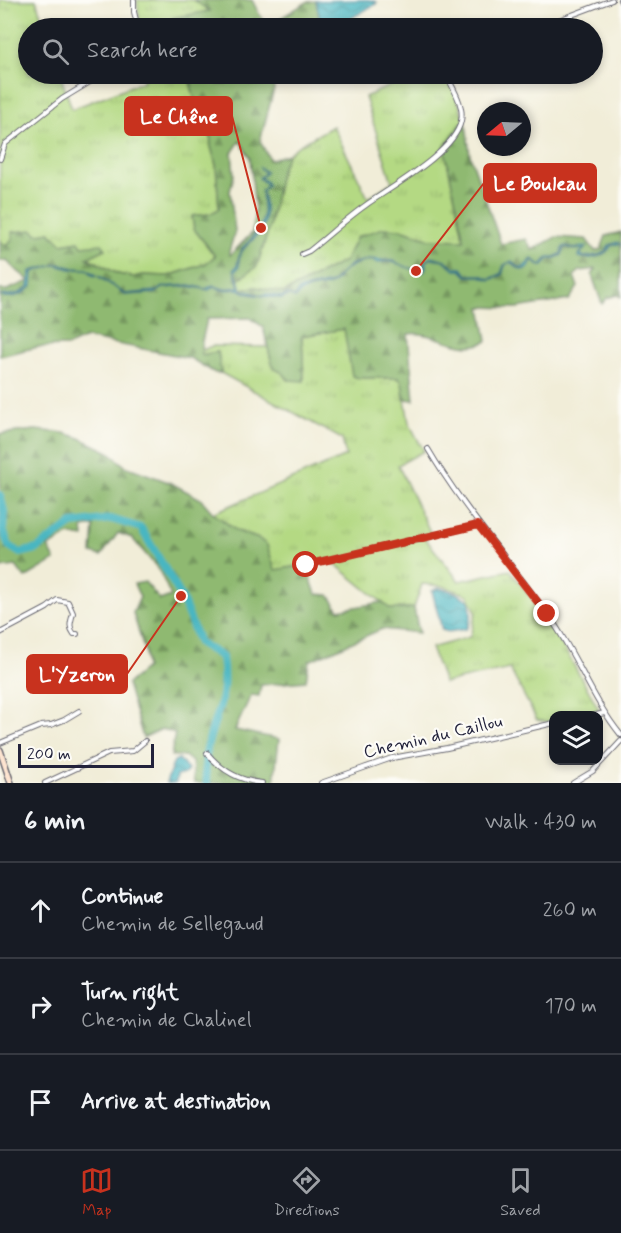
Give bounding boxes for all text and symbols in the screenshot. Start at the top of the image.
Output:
search box [18,18,603,84]
icon: search [39,35,72,68]
text: Search here [87,37,198,65]
callout: Le Chêne [125,97,232,135]
north arrow [477,102,531,156]
text: Le Chêne [140,104,218,131]
callout: Le Bouleau [484,164,596,202]
text: Le Bouleau [493,171,587,198]
route start [292,551,318,577]
route end [533,600,559,626]
callout: L'Yzeron [27,655,127,693]
text: L'Yzeron [39,662,115,689]
street label: Chemin du Caillou [361,709,505,765]
map controls [549,711,603,765]
button: layers [549,711,603,765]
scale bar [18,741,154,768]
text: 200 m [27,744,71,765]
text: 6 min [24,805,86,839]
text: Walk · 430 m [485,809,597,836]
text: Continue [81,883,163,911]
icon: ahead [24,894,57,927]
text: 260 m [543,897,597,924]
text: Chemin de Sellegaud [81,911,264,938]
text: Turn right [81,979,179,1007]
icon: right [24,990,57,1023]
text: 170 m [545,993,597,1020]
text: Chemin de Chalinel [81,1007,252,1034]
icon: arrive [24,1086,57,1119]
text: Arrive at destination [81,1088,271,1116]
tab: Map [80,1164,113,1221]
tab: Directions [274,1164,340,1221]
tab: Saved [500,1164,541,1221]

